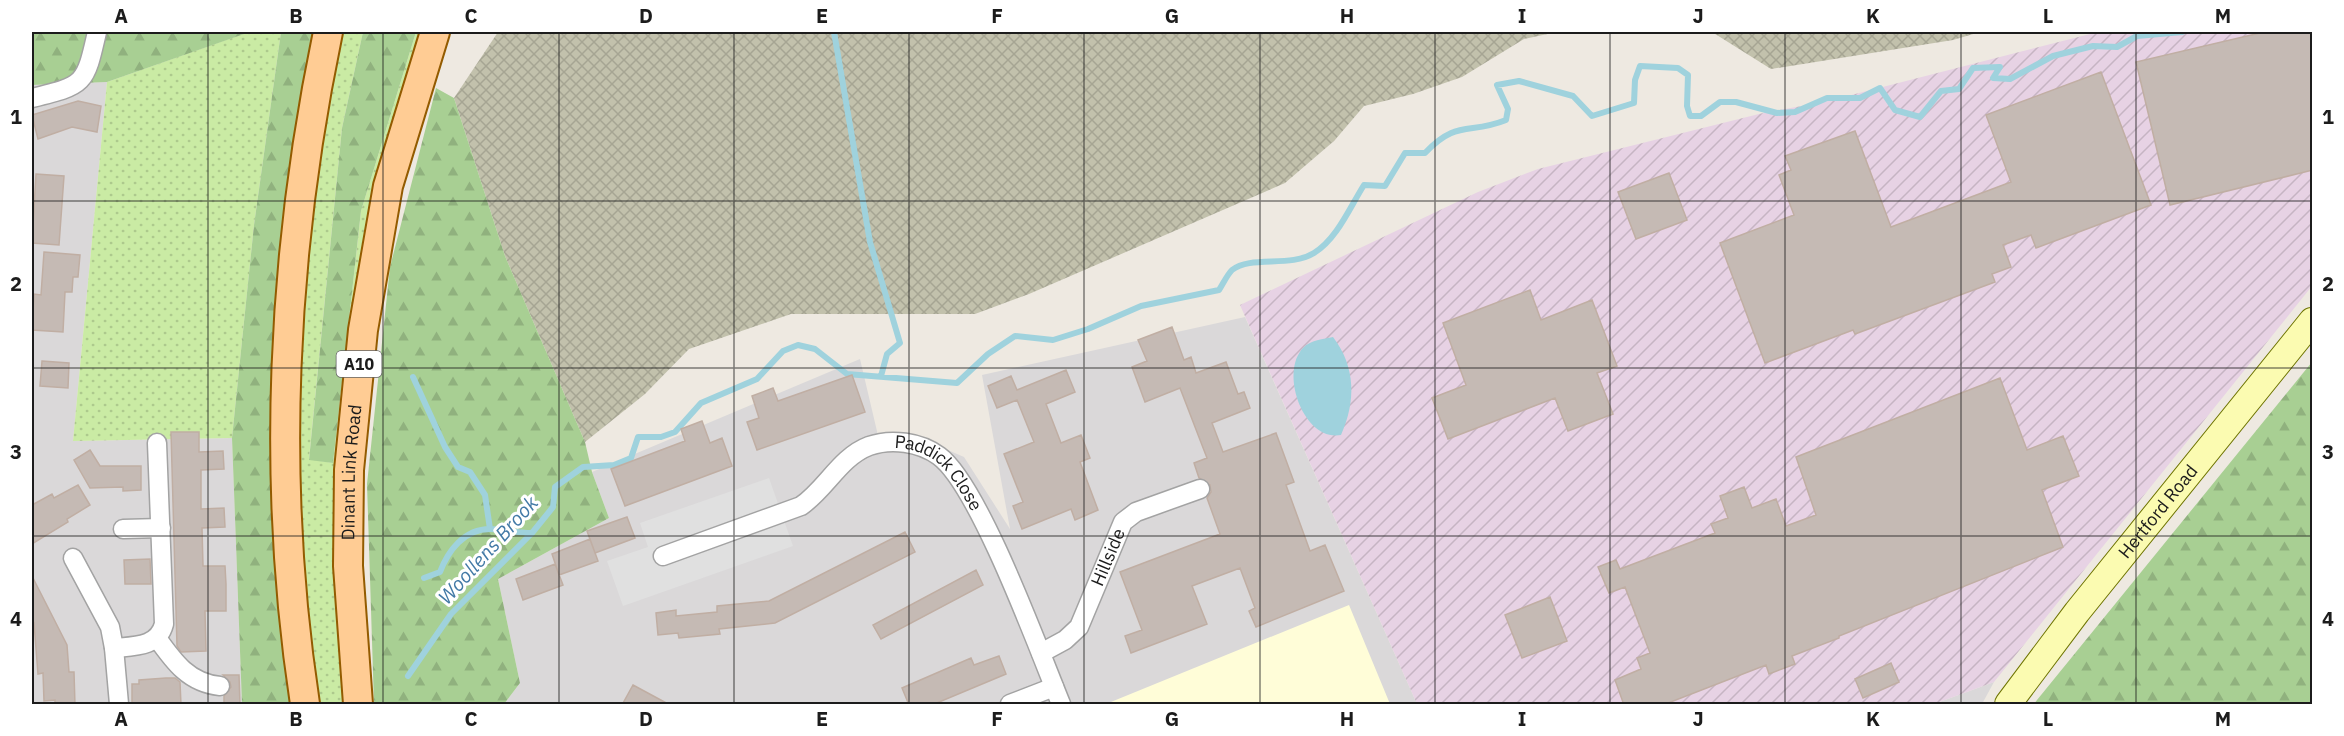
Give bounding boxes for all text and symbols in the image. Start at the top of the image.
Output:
text: A [114,2,128,29]
text: B [289,2,303,29]
text: C [464,2,478,29]
text: D [639,2,653,29]
text: E [816,2,828,29]
text: F [991,2,1003,29]
text: G [1165,2,1179,29]
text: H [1340,2,1354,29]
text: I [1518,2,1526,29]
text: J [1692,2,1704,29]
text: K [1866,2,1880,29]
text: L [2043,2,2053,29]
text: M [2215,2,2231,29]
text: 1 [10,103,22,130]
text: 1 [2322,103,2334,130]
text: 2 [10,270,22,297]
text: 2 [2322,270,2334,297]
road number: A10 [336,351,382,377]
street label: Dinant Link Road [336,403,366,541]
street label: Paddick Close [894,430,988,515]
text: 3 [10,438,22,465]
text: 3 [2322,438,2334,465]
street label: Hertford Road [2113,460,2202,563]
water label: Woollens Brook [432,489,544,610]
street label: Hillside [1085,525,1130,589]
text: 4 [10,605,22,632]
text: 4 [2322,605,2334,632]
text: A [114,705,128,732]
text: B [289,705,303,732]
text: C [464,705,478,732]
text: D [639,705,653,732]
text: E [816,705,828,732]
text: F [991,705,1003,732]
text: G [1165,705,1179,732]
text: H [1340,705,1354,732]
text: I [1518,705,1526,732]
text: J [1692,705,1704,732]
text: K [1866,705,1880,732]
text: L [2043,705,2053,732]
text: M [2215,705,2231,732]

